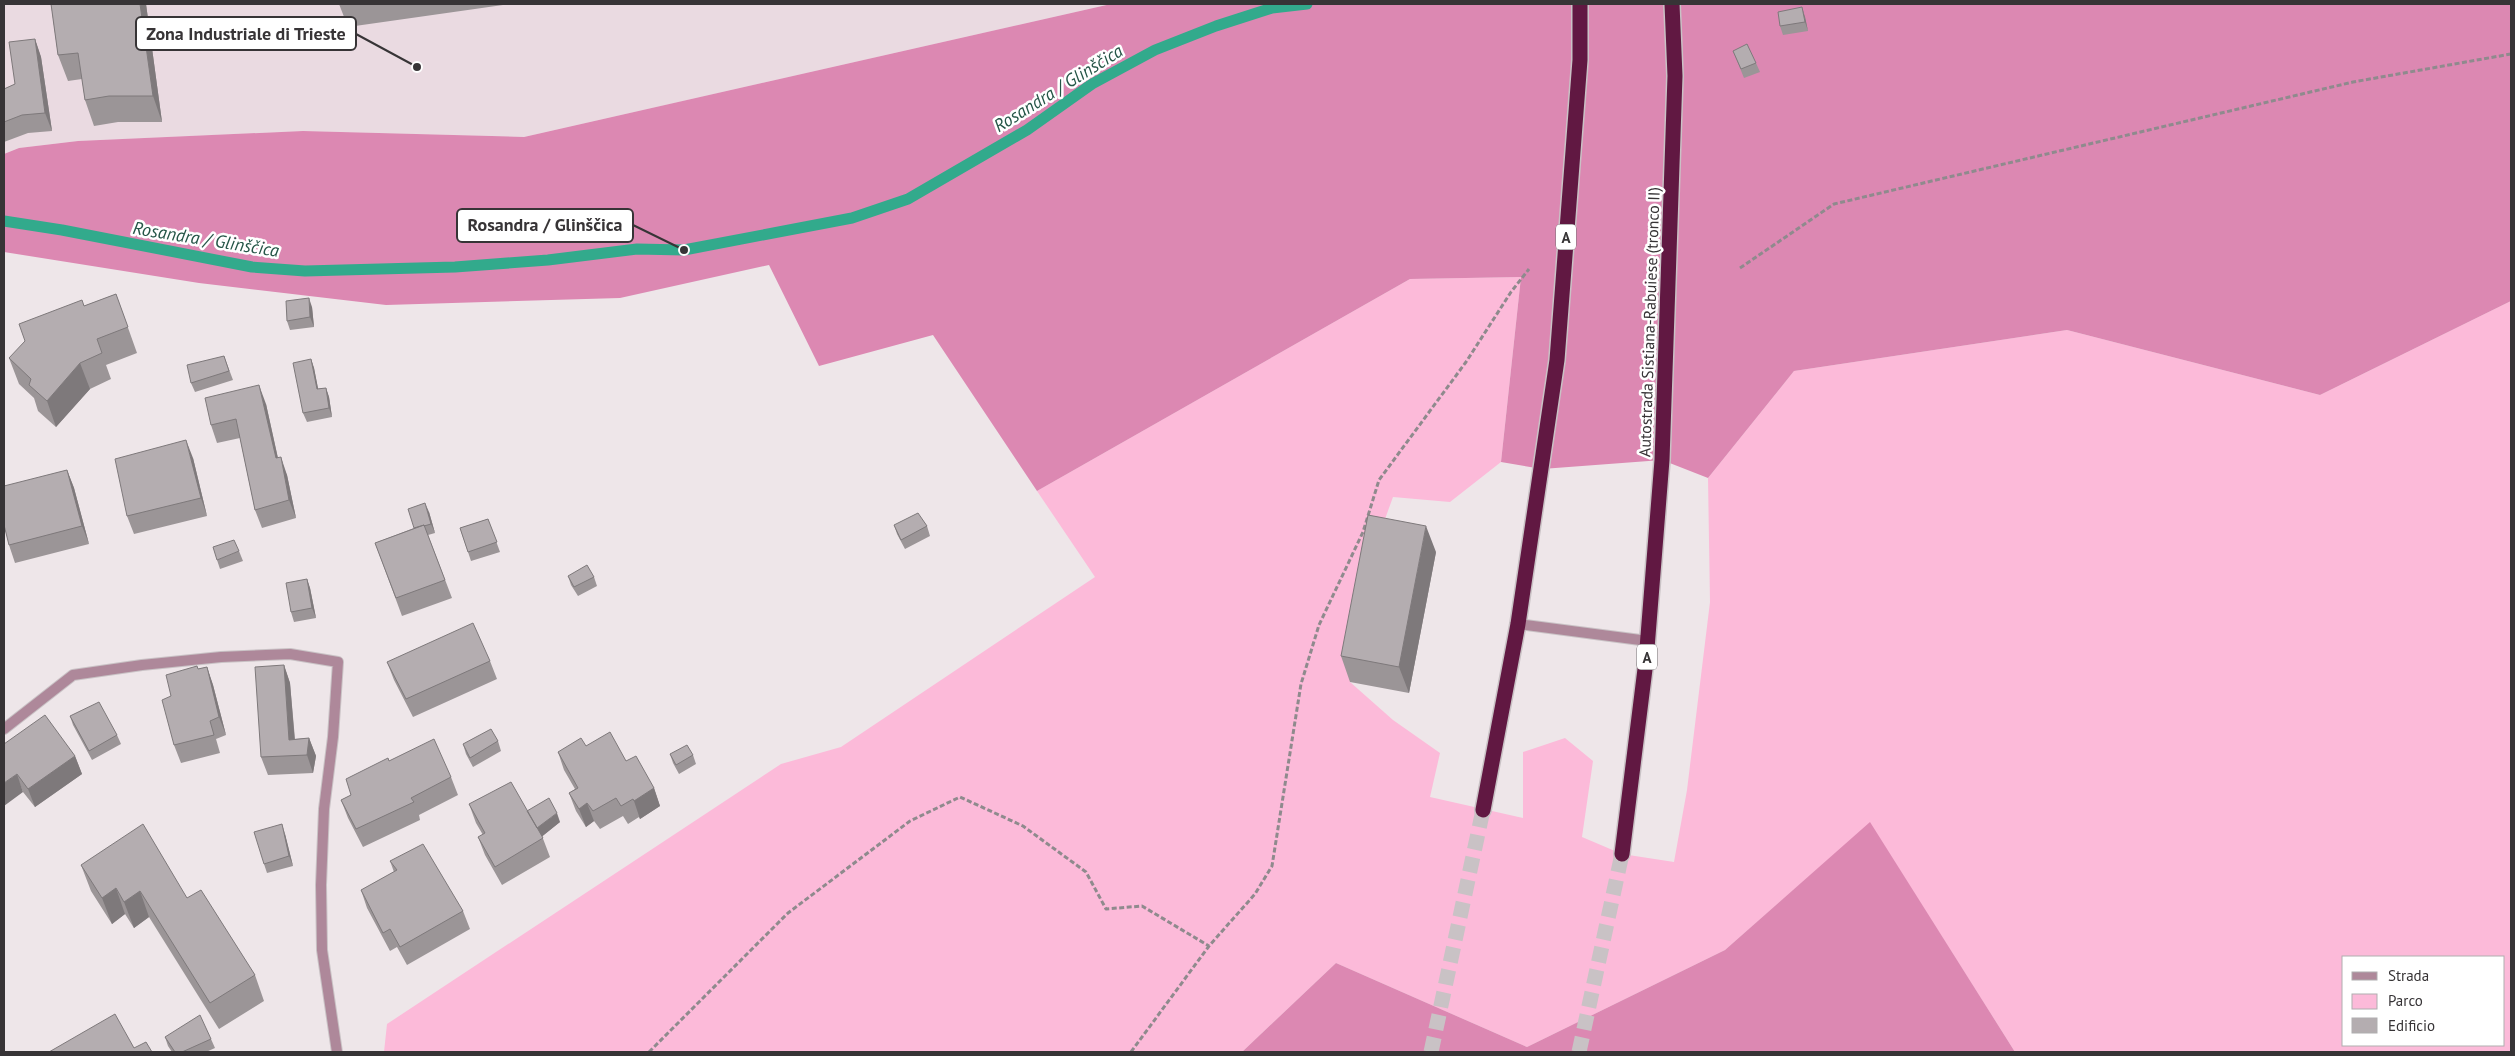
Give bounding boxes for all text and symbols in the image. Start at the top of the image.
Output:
callout: Zona Industriale di Trieste [136,17,356,50]
text: Zona Industriale di Trieste [146,22,346,45]
water label: Rosandra / Glinščica [989,39,1127,137]
street label: Autostrada Sistiana-Rabuiese (tronco II) [1634,187,1664,457]
callout: Rosandra / Glinščica [457,209,633,242]
text: Rosandra / Glinščica [468,213,623,236]
water label: Rosandra / Glinščica [131,216,281,262]
road number: A [1556,224,1576,250]
road number: A [1637,644,1657,670]
legend [2342,956,2505,1046]
text: Strada [2388,966,2429,985]
text: Parco [2388,991,2423,1010]
text: Edificio [2388,1016,2435,1035]

